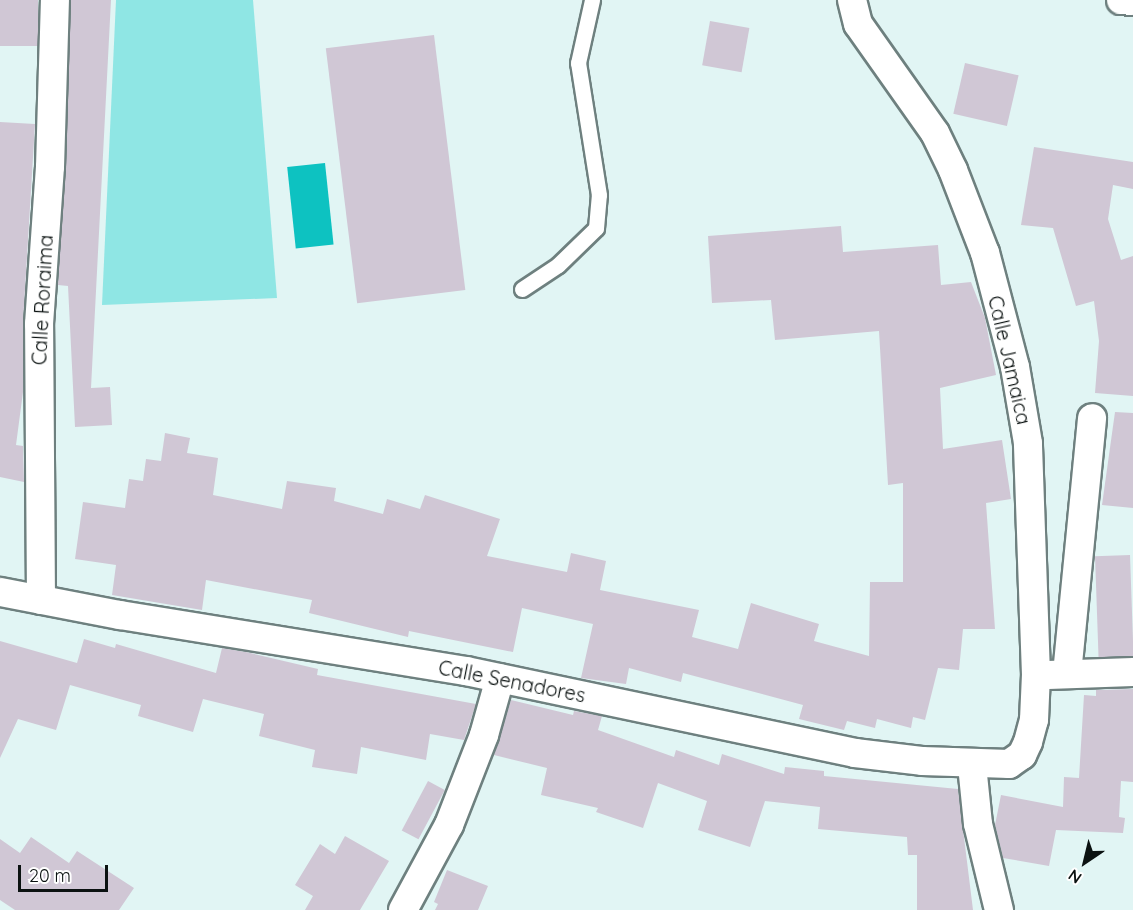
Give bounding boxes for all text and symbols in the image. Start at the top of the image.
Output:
street label: Calle Roraima [27,234,57,366]
street label: Calle Jamaica [984,293,1036,427]
street label: Calle Senadores [436,655,588,707]
north arrow [1055,832,1115,892]
scale bar [21,853,111,891]
text: 20 m [29,864,71,887]
text: N [1064,865,1085,888]

